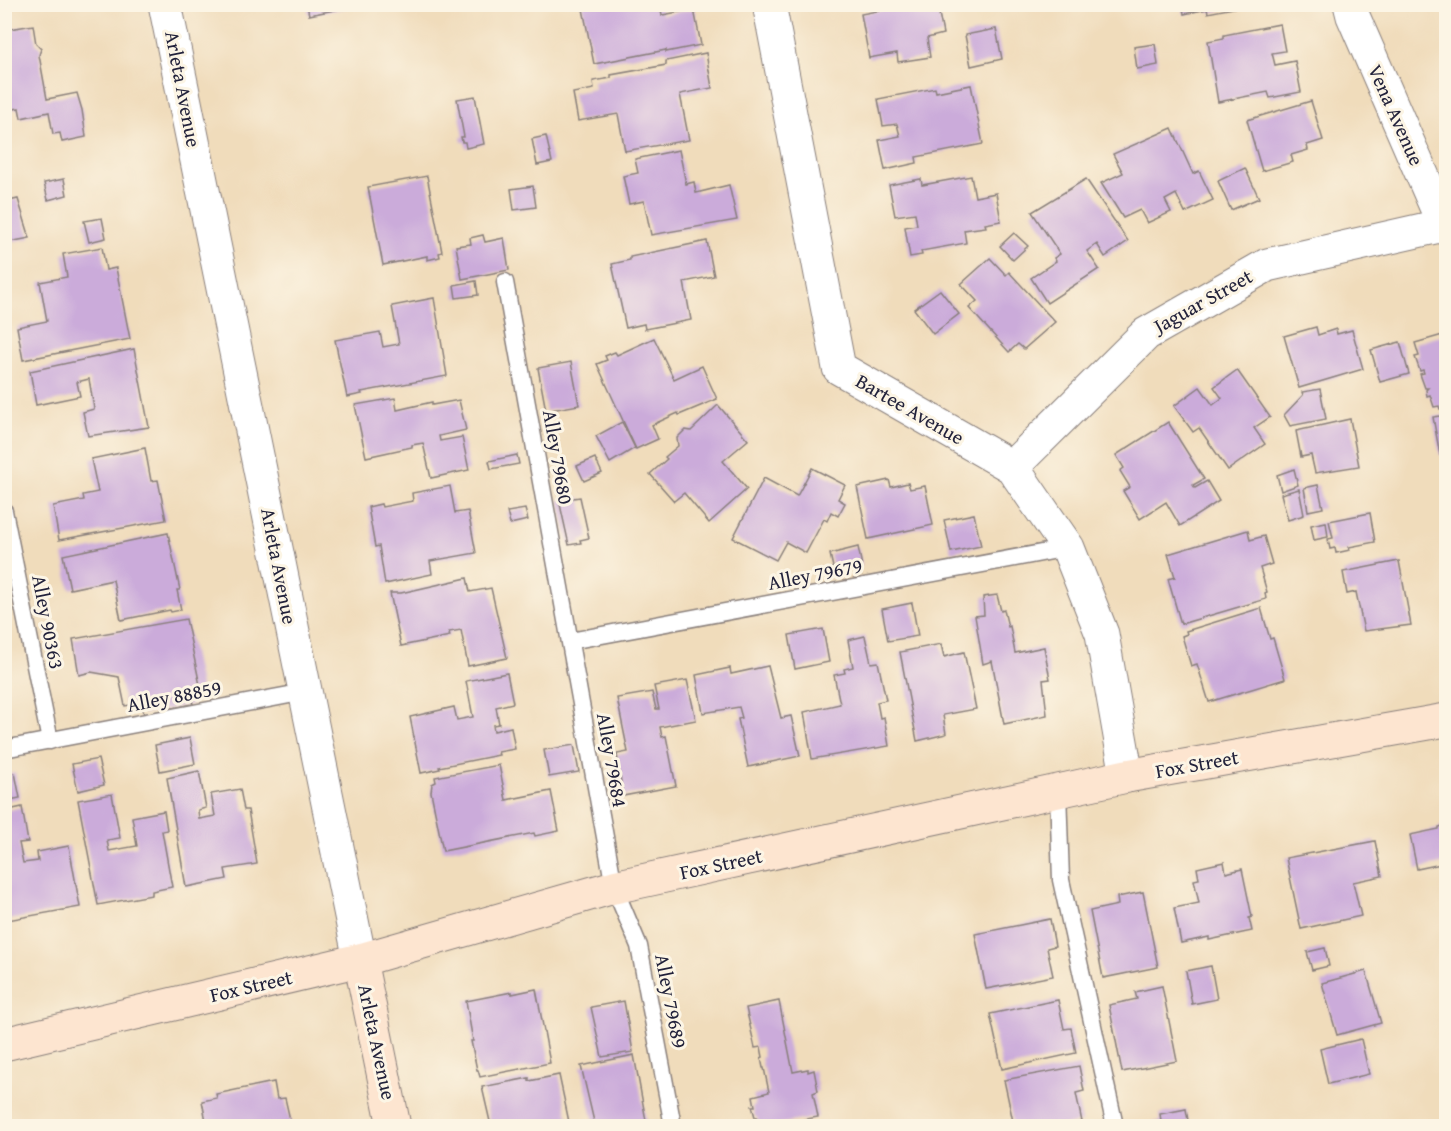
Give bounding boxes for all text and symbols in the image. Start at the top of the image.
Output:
street label: Arleta Avenue [158,28,209,149]
street label: Vena Avenue [1361,60,1432,170]
street label: Jaguar Street [1145,261,1258,341]
street label: Bartee Avenue [851,366,970,451]
street label: Alley 79680 [536,407,581,506]
street label: Arleta Avenue [254,505,305,626]
street label: Alley 79679 [765,550,864,597]
street label: Alley 90363 [25,572,72,671]
street label: Alley 88859 [124,672,223,719]
street label: Alley 79684 [590,710,635,809]
street label: Fox Street [1153,742,1241,785]
street label: Fox Street [677,841,765,886]
street label: Alley 79689 [648,951,695,1050]
street label: Fox Street [207,962,295,1009]
street label: Arleta Avenue [351,981,404,1102]

